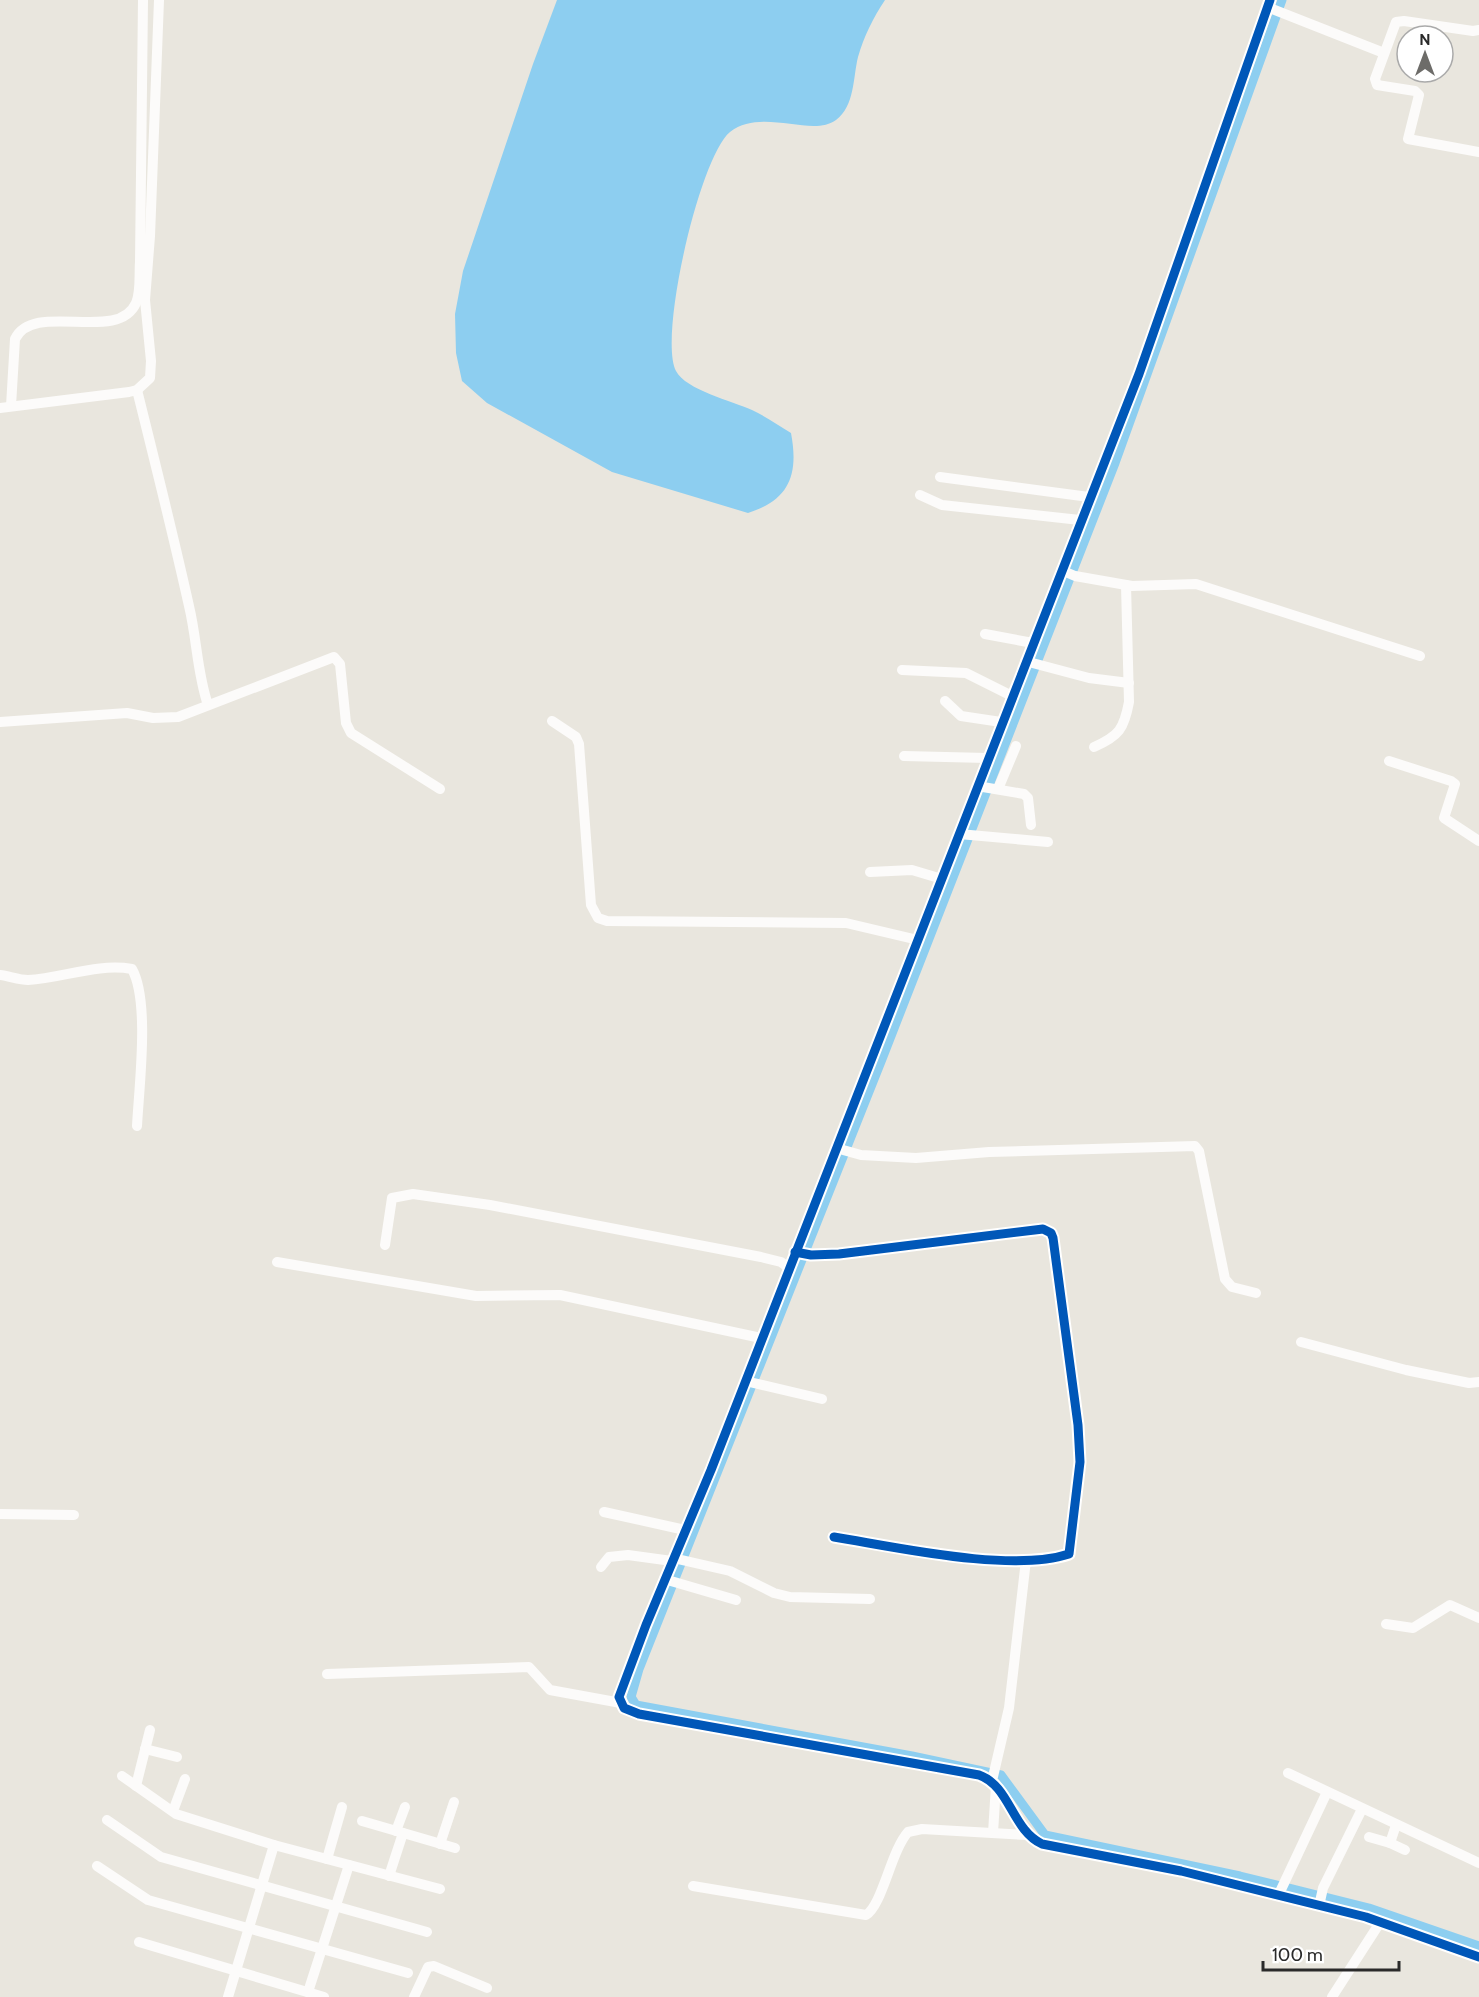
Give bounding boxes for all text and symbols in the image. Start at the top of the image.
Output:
north arrow [1395,24,1455,84]
text: N [1419,30,1431,49]
scale bar [1263,1934,1400,1972]
text: 100 m [1272,1944,1323,1966]

